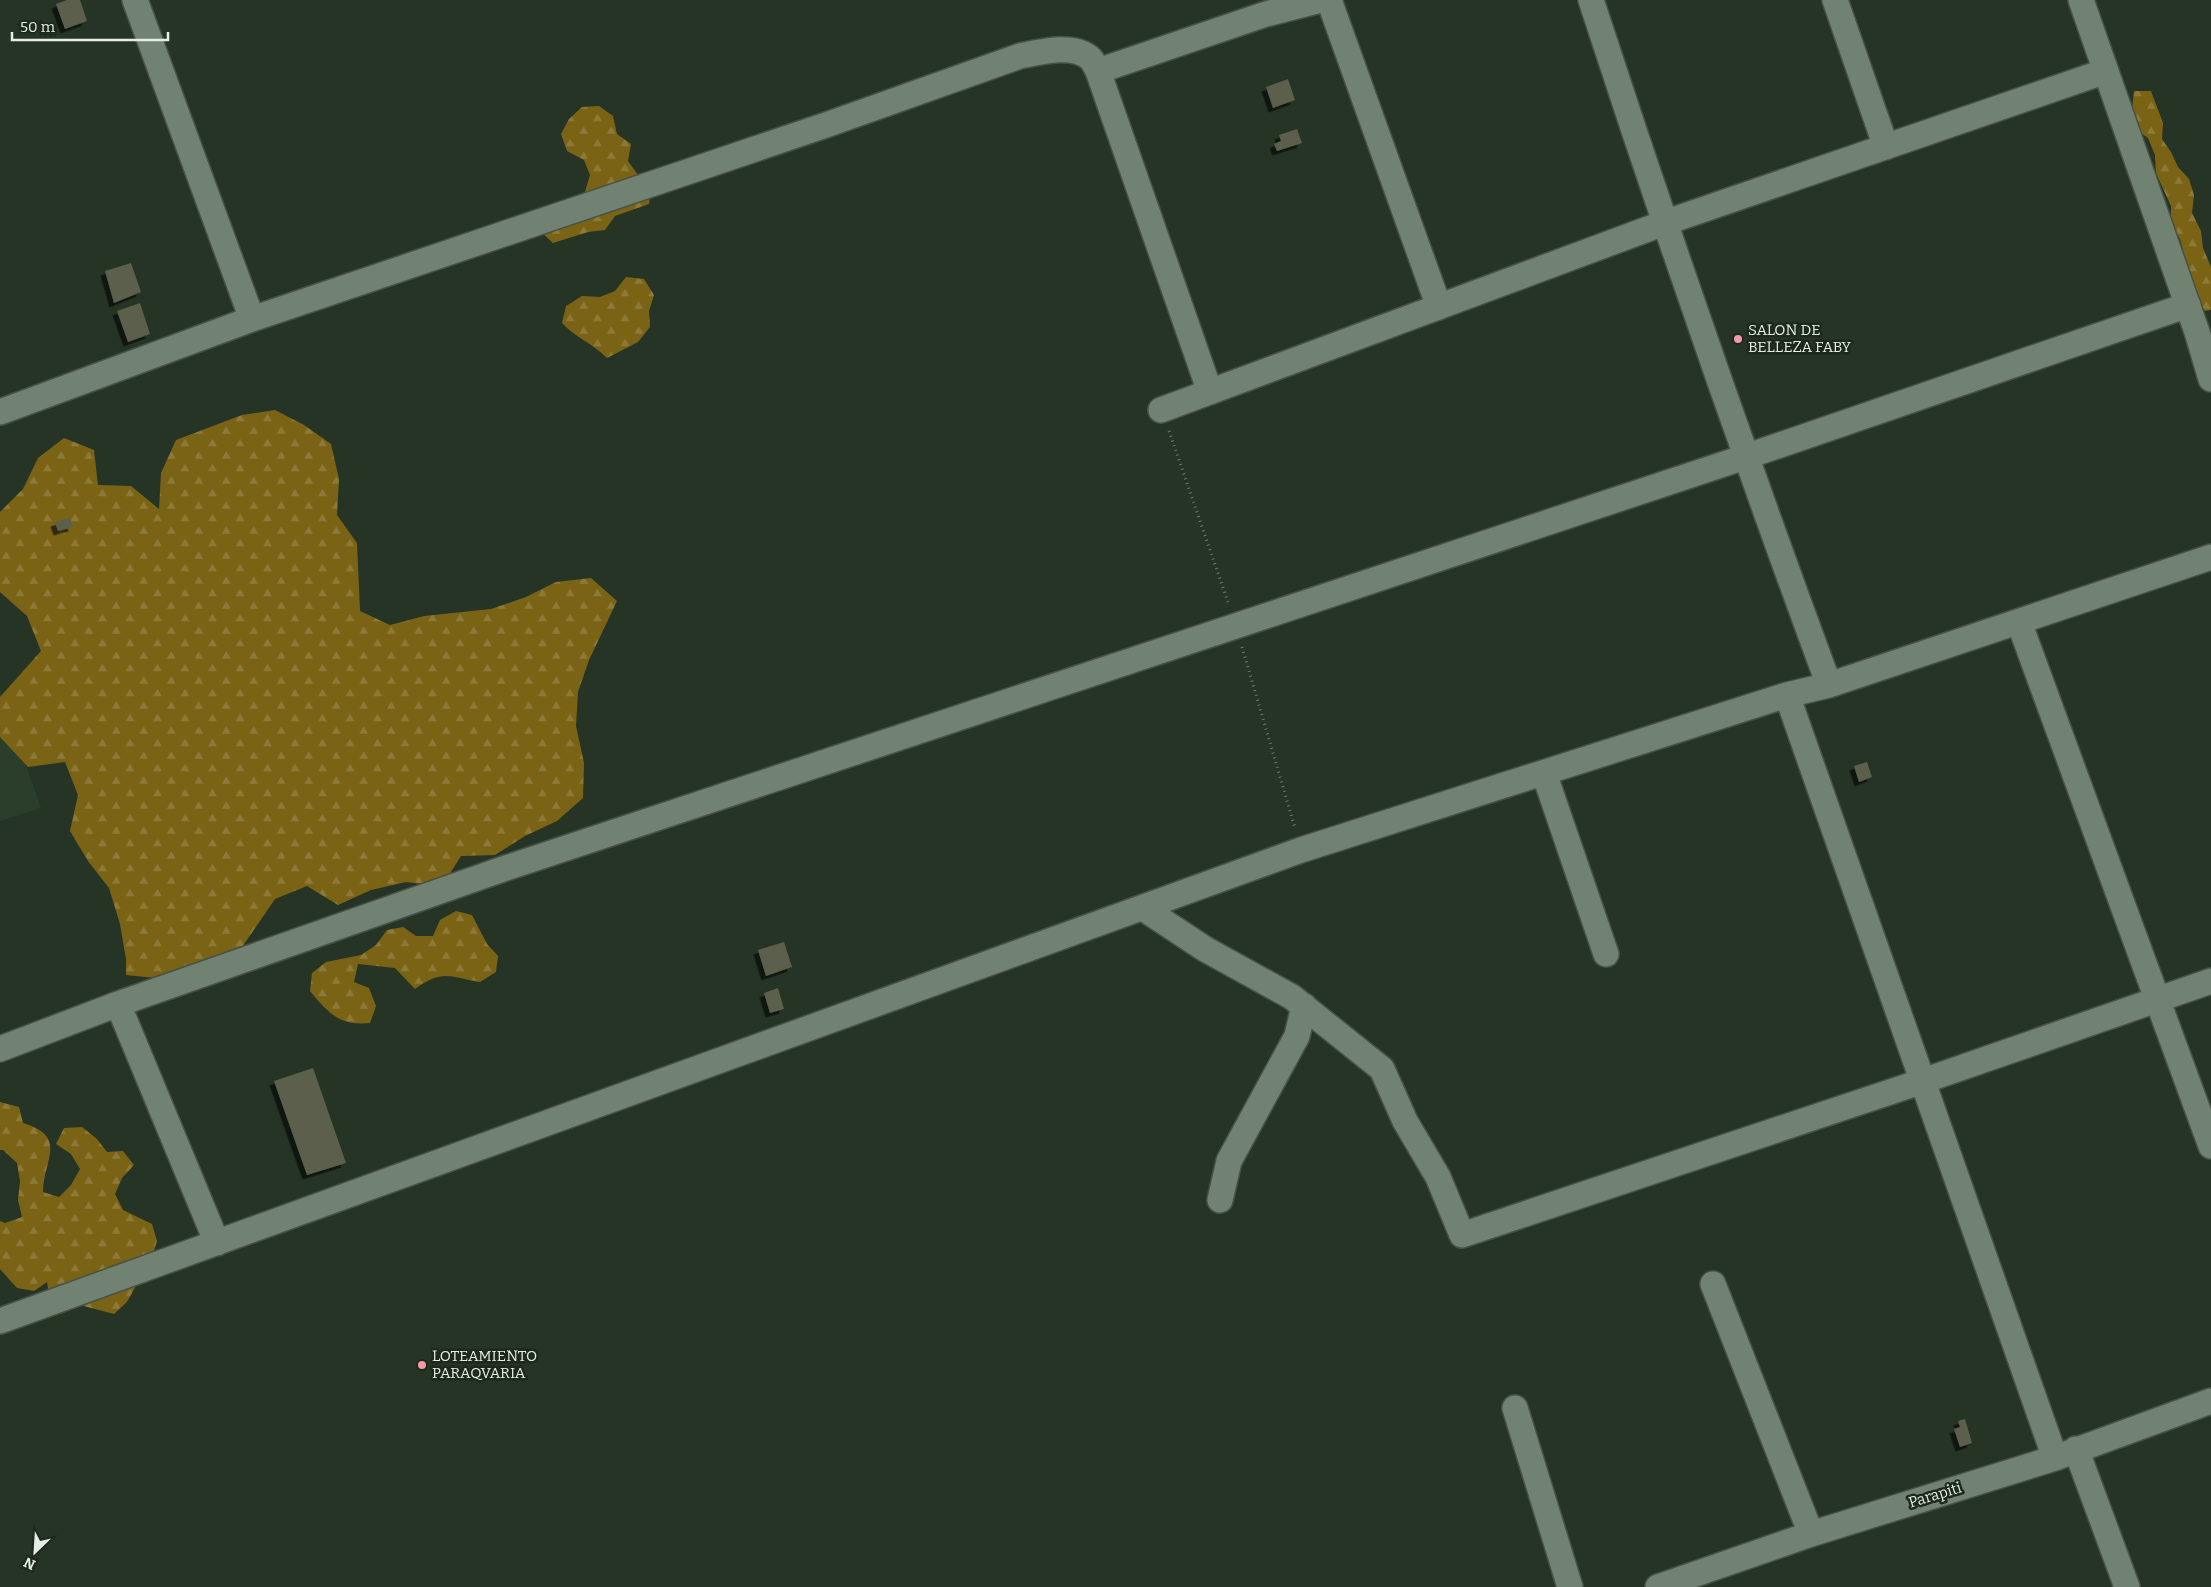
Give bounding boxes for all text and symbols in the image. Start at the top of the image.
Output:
scale bar [12,10,169,42]
text: 50 m [20,18,56,36]
place label: SALON DE BELLEZA FABY [1748,321,1851,356]
marker: SALON DE BELLEZA FABY [1732,333,1744,345]
place label: LOTEAMIENTO PARAQVARIA [432,1347,537,1382]
marker: LOTEAMIENTO PARAQVARIA [416,1359,428,1371]
street label: Parapiti [1906,1478,1964,1512]
north arrow [10,1527,60,1577]
text: N [21,1553,38,1573]

